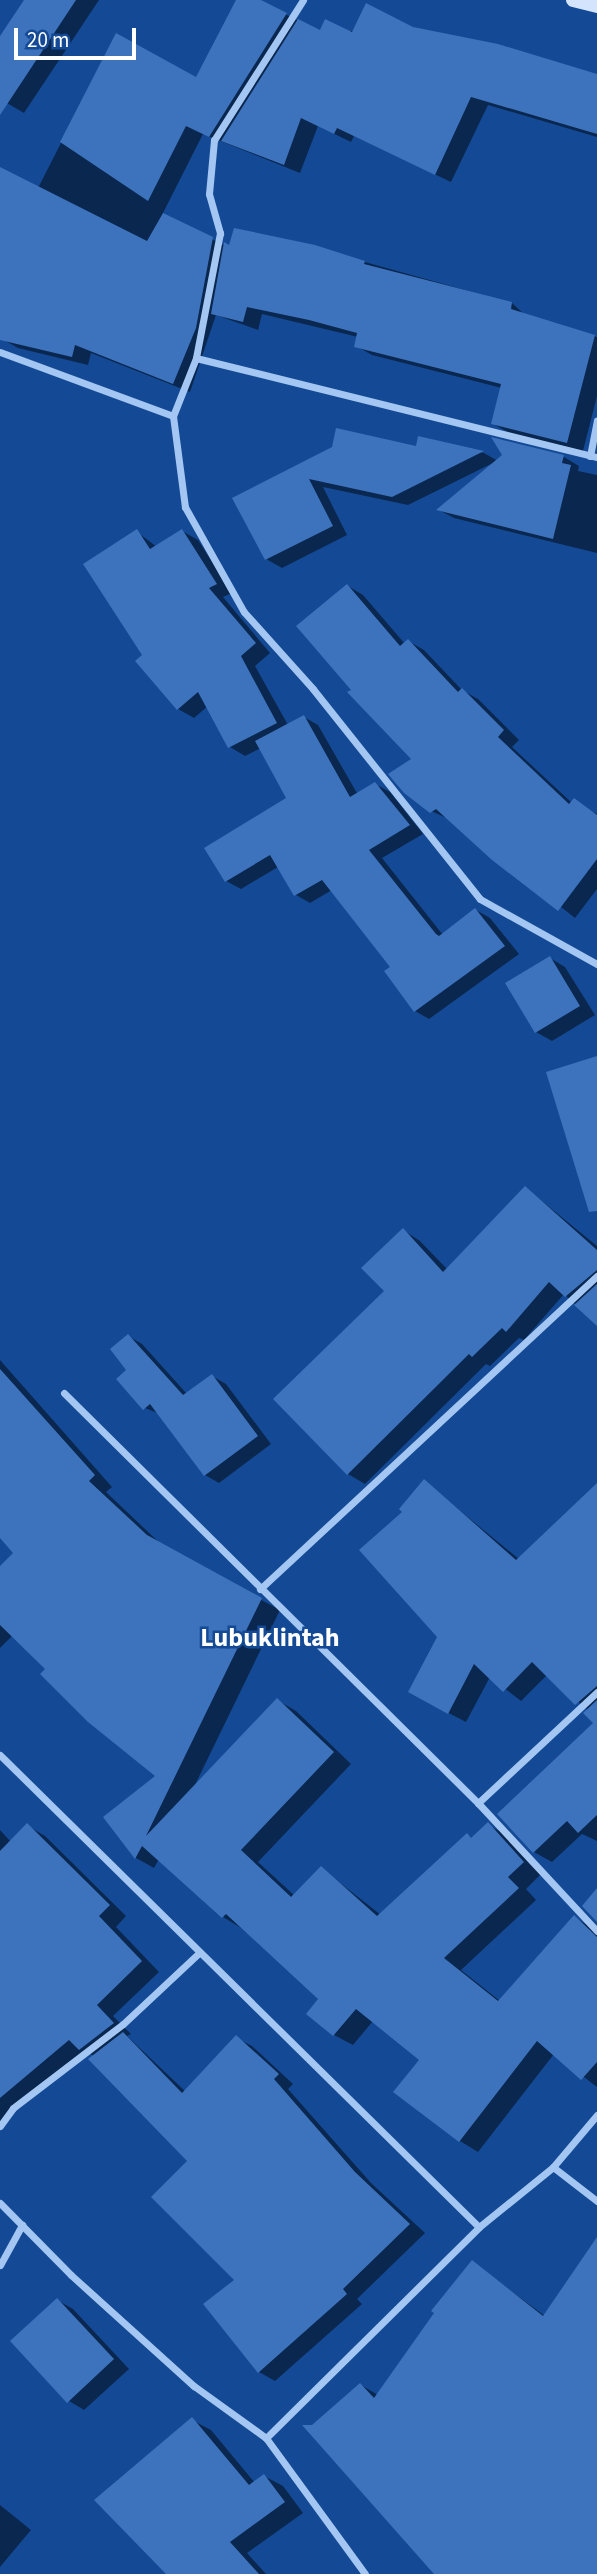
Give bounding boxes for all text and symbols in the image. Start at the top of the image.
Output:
scale bar [18,14,140,58]
text: 20 m [27,25,69,55]
district label: Lubuklintah [200,1622,340,1654]

